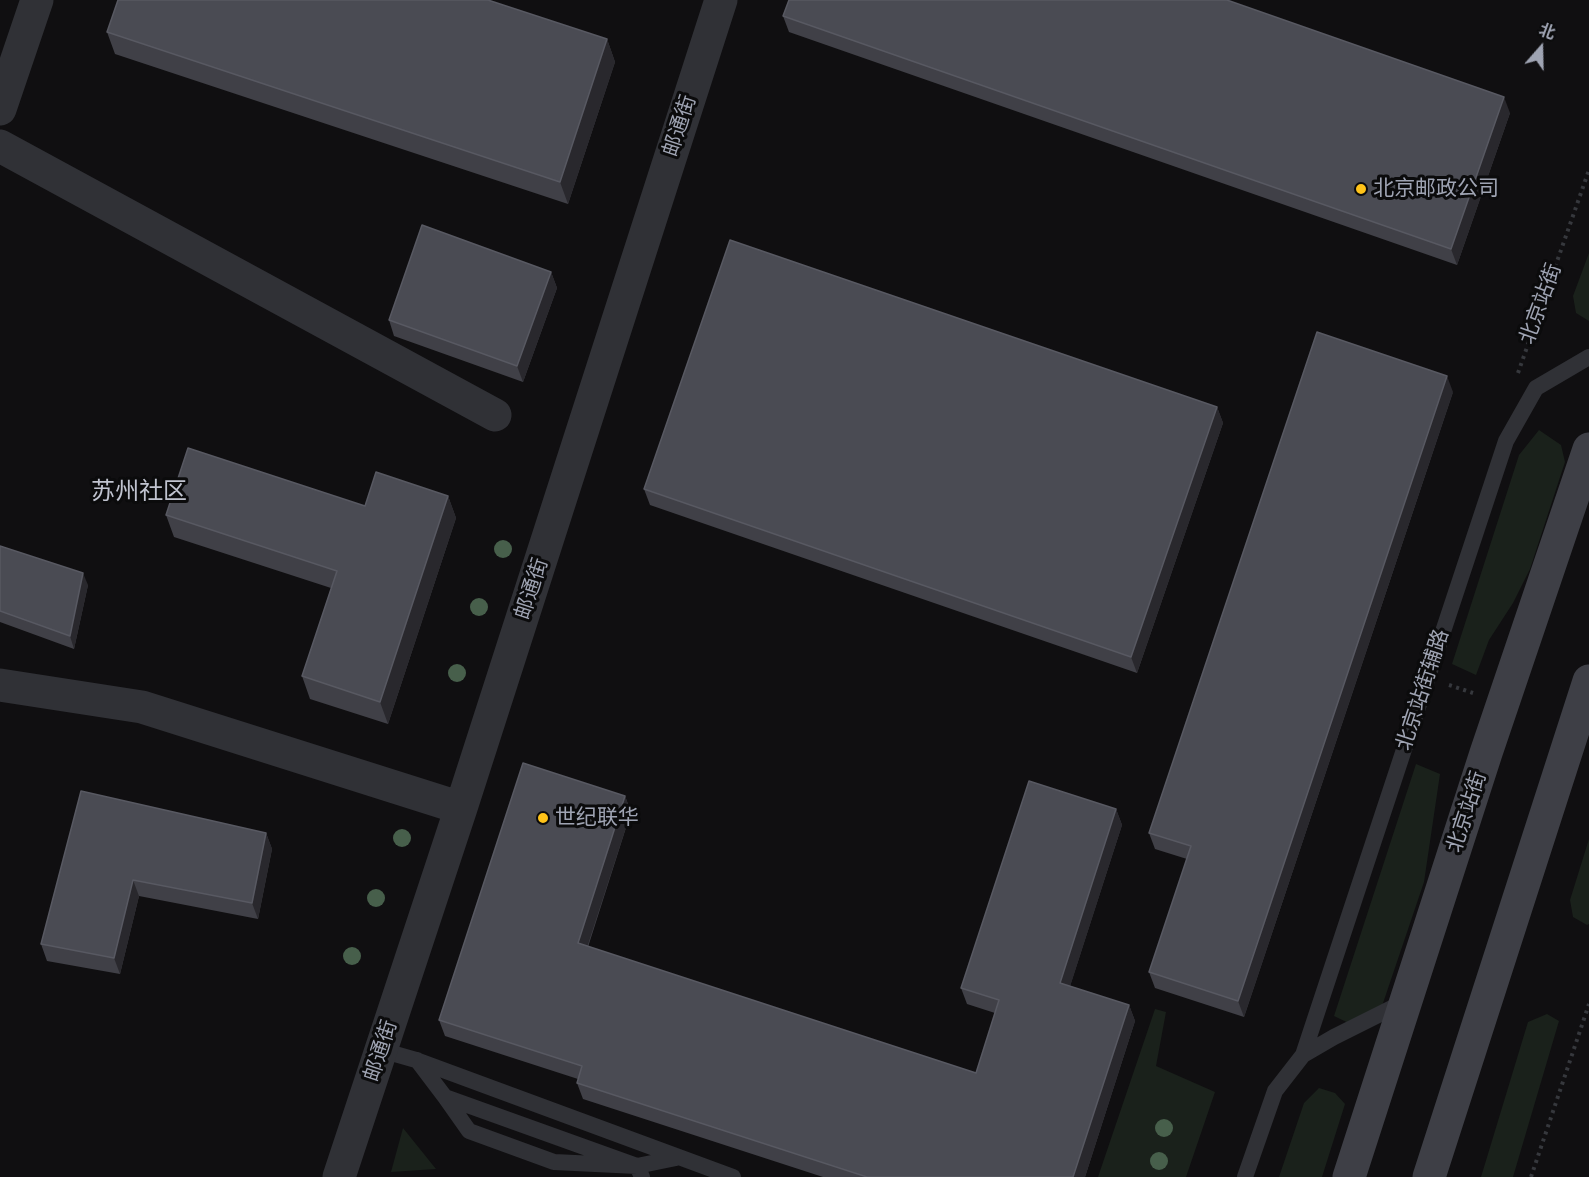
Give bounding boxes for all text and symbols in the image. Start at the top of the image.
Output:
north arrow [1511,18,1571,78]
text: 北 [1536,18,1558,44]
street label: 邮通街 [658,92,702,160]
place label: 北京邮政公司 [1373,176,1499,202]
marker: 北京邮政公司 [1354,182,1368,196]
street label: 北京站街 [1515,260,1567,348]
district label: 苏州社区 [91,478,187,506]
street label: 邮通街 [510,555,554,623]
street label: 北京站街辅路 [1392,626,1454,754]
street label: 北京站街 [1442,768,1492,856]
place label: 世纪联华 [555,805,639,831]
marker: 世纪联华 [536,811,550,825]
street label: 邮通街 [359,1017,403,1085]

